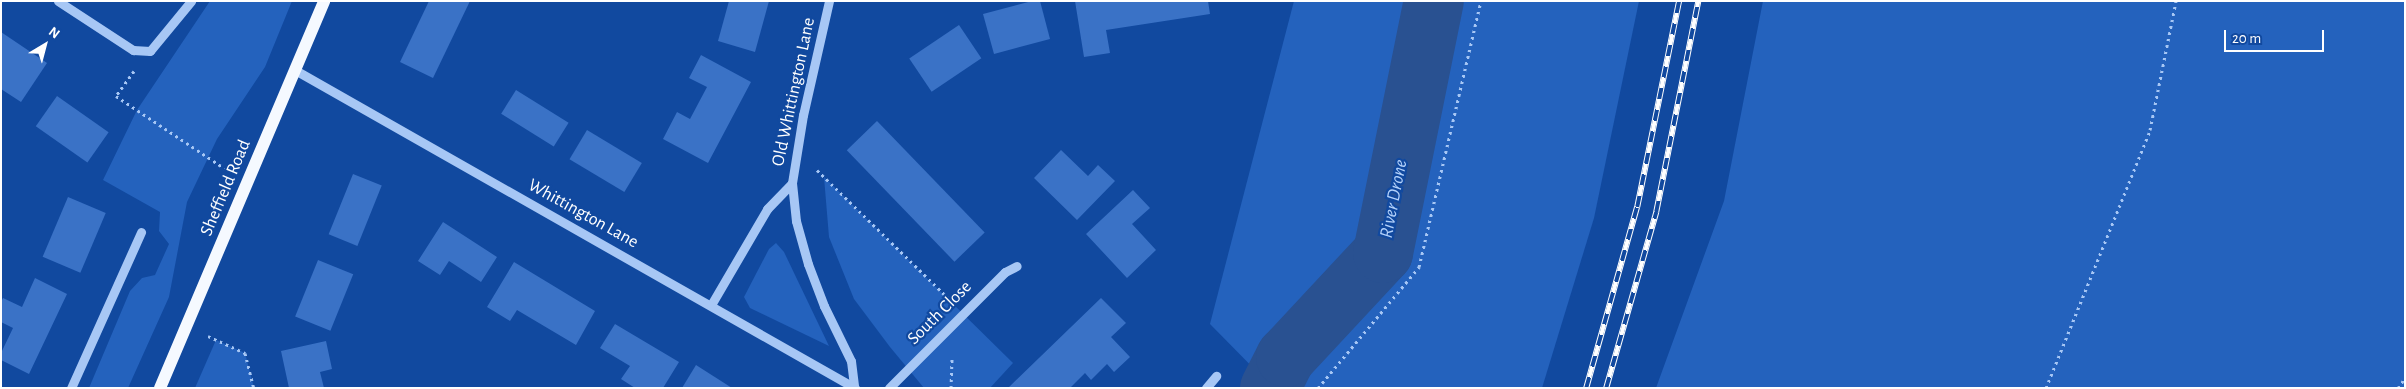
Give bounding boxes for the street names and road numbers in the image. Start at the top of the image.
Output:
street label: Old Whittington Lane [768,16,820,168]
street label: Sheffield Road [196,137,256,239]
street label: Whittington Lane [524,175,642,253]
street label: South Close [903,276,977,350]

